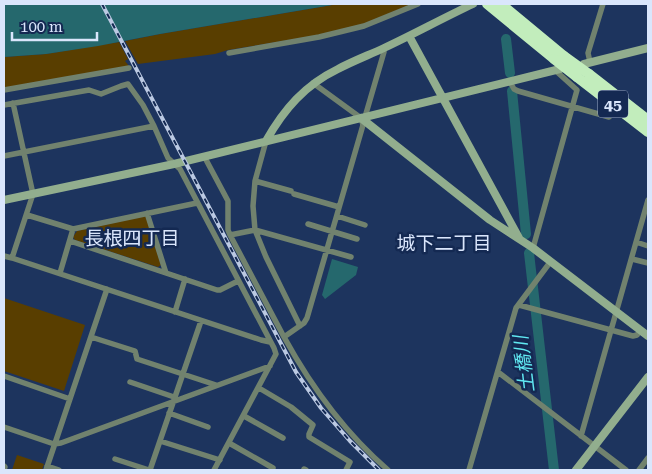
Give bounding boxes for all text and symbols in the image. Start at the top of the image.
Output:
scale bar [12,10,98,42]
text: 100 m [20,18,63,36]
road number: 45 [598,90,628,118]
district label: 長根四丁目 [84,227,180,250]
district label: 城下二丁目 [396,232,492,255]
water label: 土橋川 [509,332,539,394]

